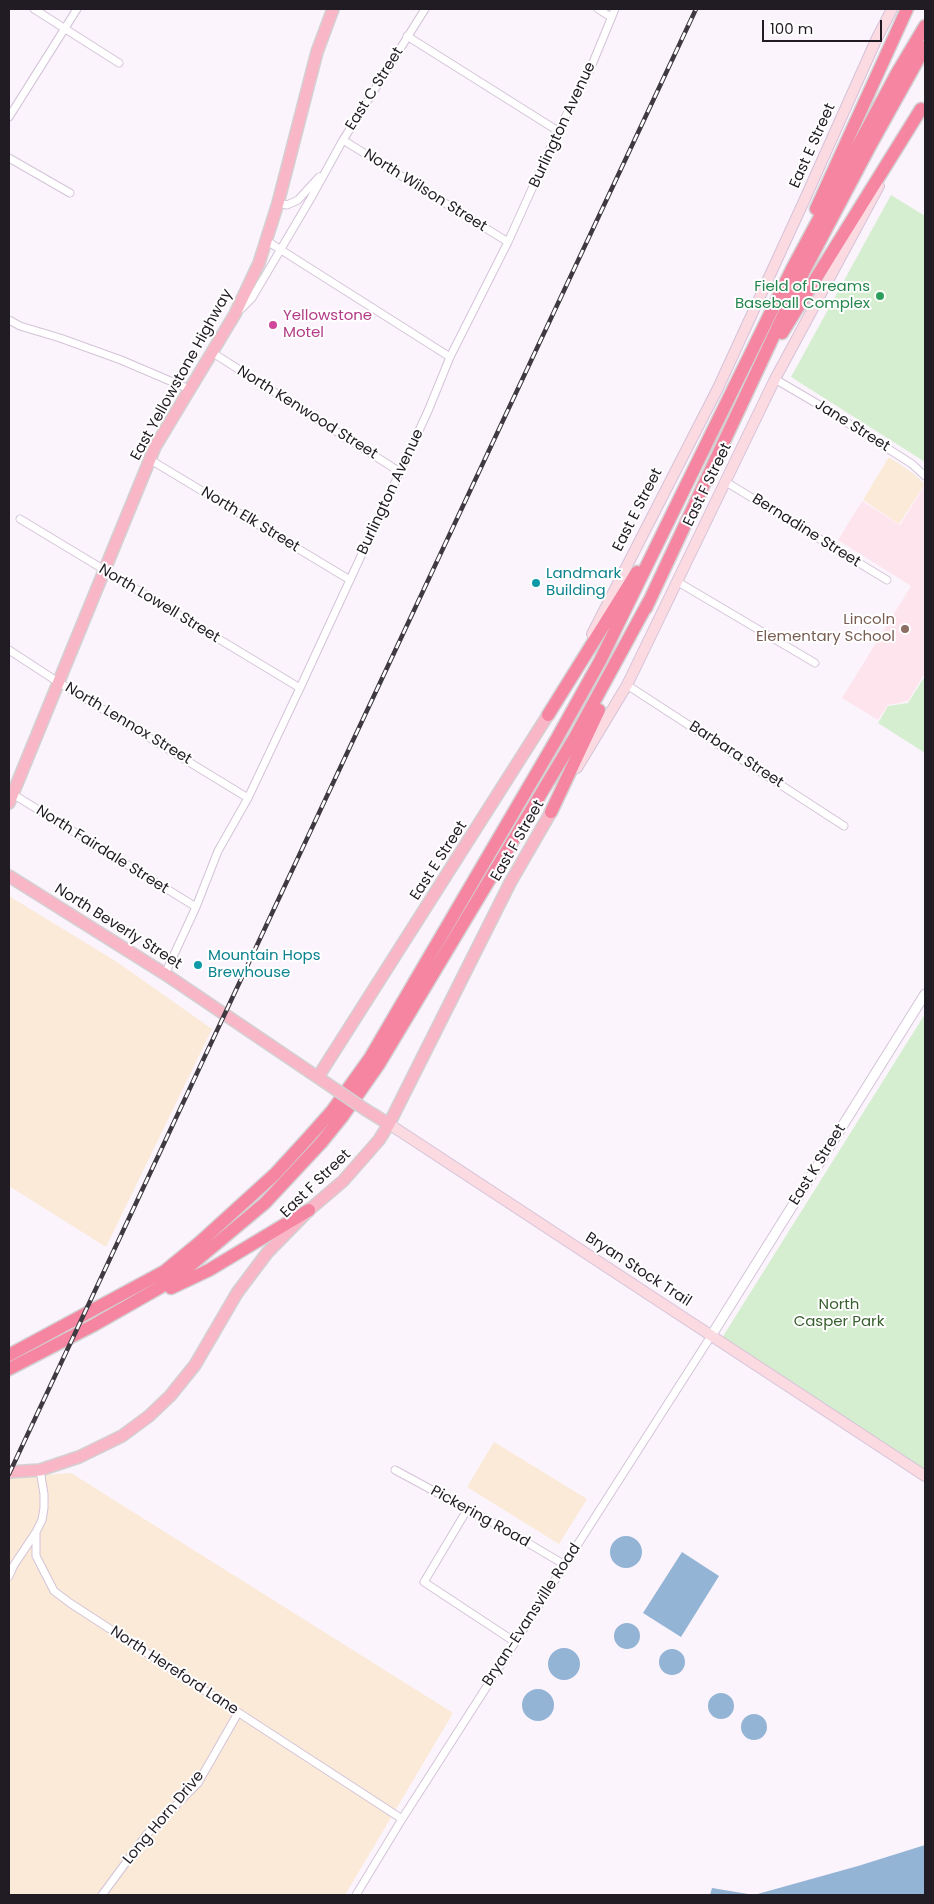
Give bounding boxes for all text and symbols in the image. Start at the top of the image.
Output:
scale bar [764,10,884,42]
text: 100 m [770,18,813,39]
street label: East C Street [342,44,408,134]
street label: Burlington Avenue [526,59,600,191]
street label: East E Street [786,101,840,191]
street label: North Wilson Street [360,146,490,236]
place label: Field of Dreams Baseball Complex [735,278,870,313]
street label: East Yellowstone Highway [127,286,237,464]
marker: Field of Dreams Baseball Complex [874,290,886,302]
place label: Yellowstone Motel [283,307,372,342]
marker: Yellowstone Motel [267,319,279,331]
street label: North Kenwood Street [233,362,381,464]
street label: Jane Street [811,396,893,456]
street label: Burlington Avenue [354,426,428,558]
street label: East F Street [680,440,736,530]
street label: East E Street [609,465,667,555]
street label: North Elk Street [197,483,303,557]
street label: Bernadine Street [748,490,864,572]
street label: North Lowell Street [95,561,223,647]
place label: Landmark Building [546,565,621,600]
marker: Landmark Building [530,577,542,589]
place label: Lincoln Elementary School [756,611,895,646]
marker: Lincoln Elementary School [899,623,911,635]
street label: North Lennox Street [61,679,195,769]
street label: Barbara Street [685,718,787,792]
street label: East F Street [488,797,548,885]
street label: North Fairdale Street [32,802,172,898]
street label: East E Street [407,818,471,904]
street label: North Beverly Street [51,881,185,973]
place label: Mountain Hops Brewhouse [208,947,321,982]
marker: Mountain Hops Brewhouse [192,959,204,971]
street label: East K Street [786,1121,850,1209]
street label: East F Street [277,1146,355,1222]
street label: Bryan Stock Trail [582,1229,694,1311]
park label: North Casper Park [794,1296,884,1331]
street label: Pickering Road [427,1482,533,1552]
street label: Bryan-Evansville Road [479,1540,585,1690]
street label: North Hereford Lane [107,1623,241,1719]
street label: Long Horn Drive [120,1768,208,1868]

